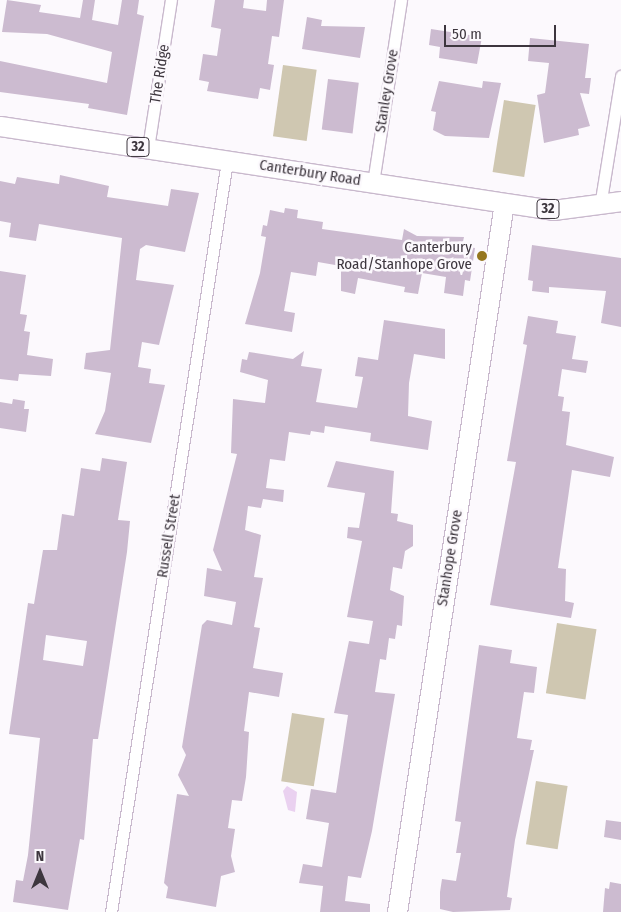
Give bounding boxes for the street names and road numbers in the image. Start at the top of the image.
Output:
street label: The Ridge [146,43,174,105]
street label: Stanley Grove [372,48,402,134]
road number: 32 [126,136,150,158]
street label: Canterbury Road [258,156,362,190]
road number: 32 [536,198,560,220]
street label: Russell Street [154,493,184,579]
street label: Stanhope Grove [433,508,467,608]

